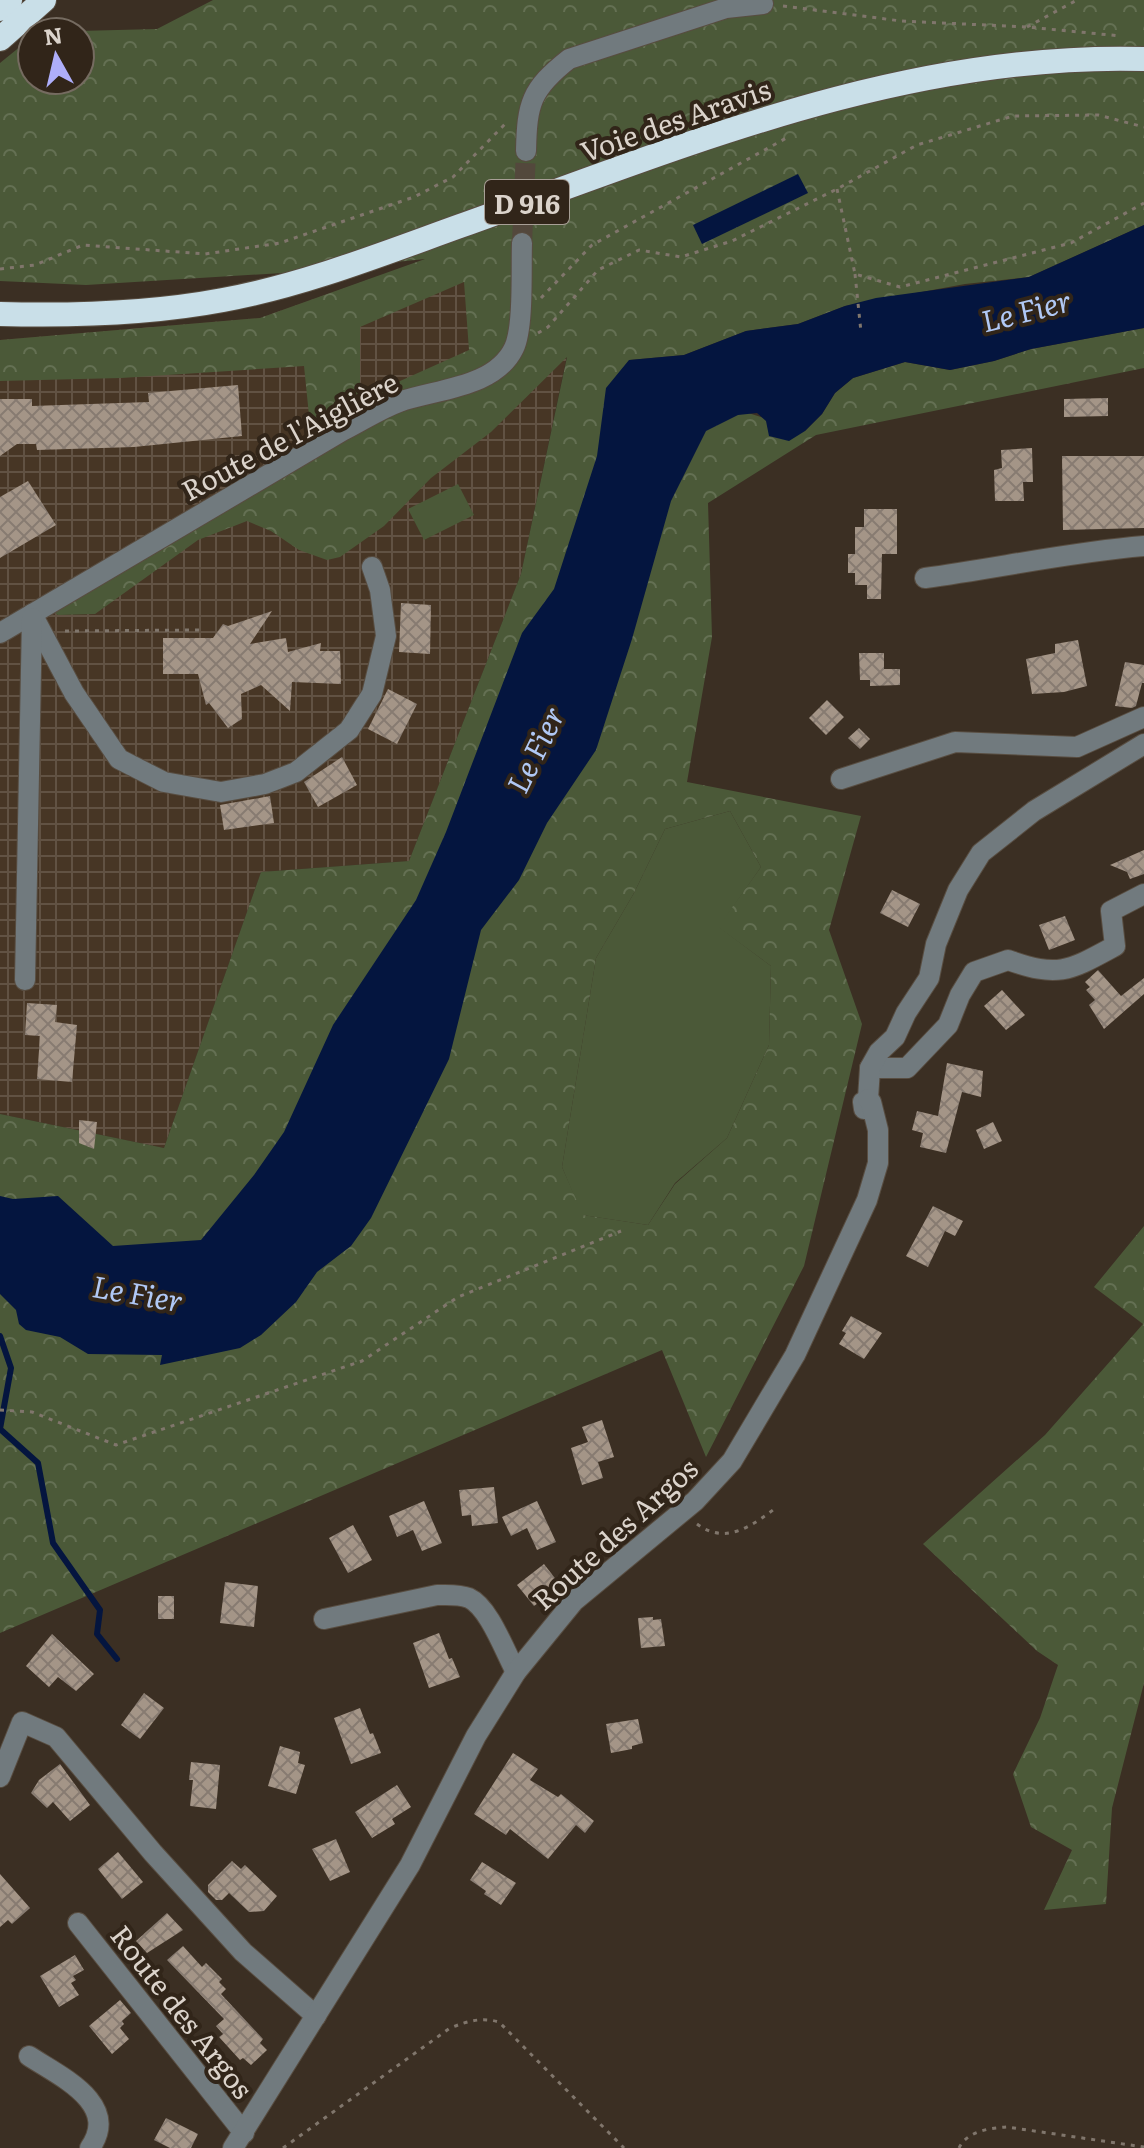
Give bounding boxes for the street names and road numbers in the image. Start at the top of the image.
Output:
street label: Voie des Aravis [574,67,776,171]
road number: D 916 [485,180,569,224]
street label: Route de l'Aiglière [173,360,405,510]
street label: Route des Argos [522,1447,706,1619]
street label: Route des Argos [102,1915,264,2107]

